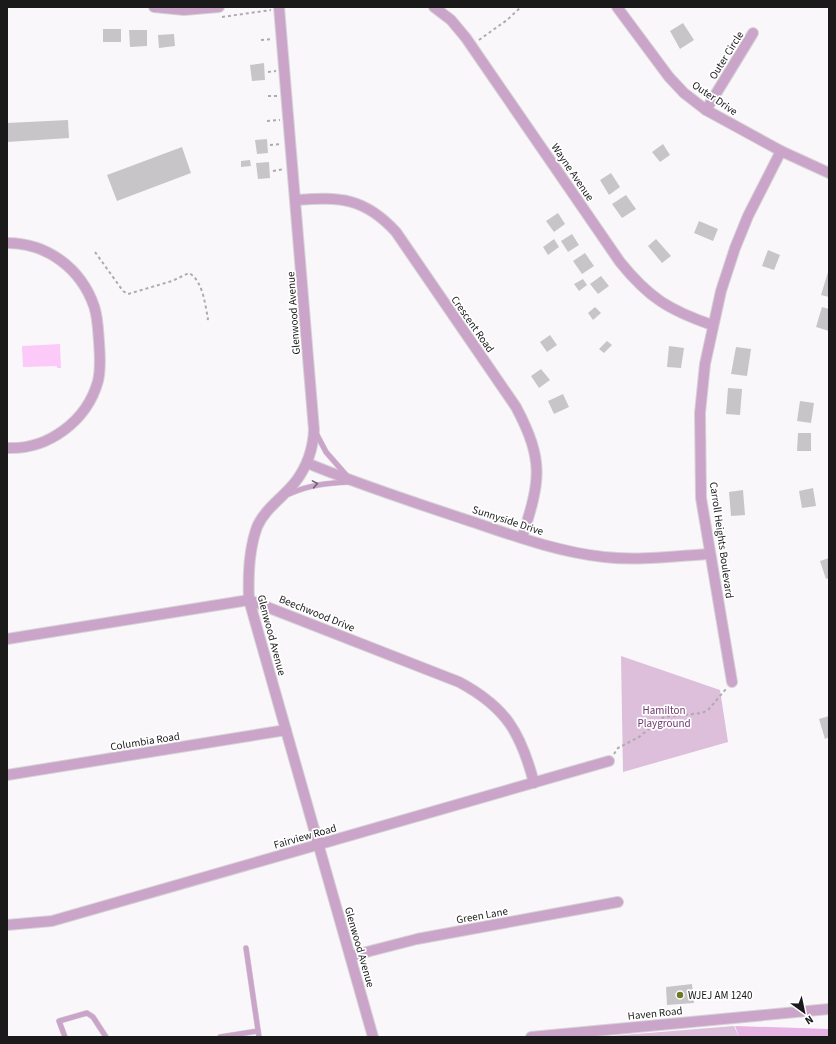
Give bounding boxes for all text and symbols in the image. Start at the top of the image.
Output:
street label: Outer Circle [706,28,747,82]
street label: Outer Drive [689,78,741,120]
street label: Wayne Avenue [548,140,598,205]
street label: Glenwood Avenue [283,270,304,355]
street label: Crescent Road [448,293,498,356]
one-way arrow [312,481,318,489]
street label: Carroll Heights Boulevard [706,481,737,599]
street label: Sunnyside Drive [470,502,546,539]
street label: Beechwood Drive [277,591,357,636]
street label: Glenwood Avenue [254,593,290,678]
park label: Hamilton Playground [637,703,691,731]
street label: Columbia Road [109,729,181,754]
street label: Fairview Road [272,820,338,853]
street label: Green Lane [455,903,510,927]
street label: Glenwood Avenue [341,905,378,990]
place label: WJEJ AM 1240 [688,988,753,1003]
marker: WJEJ AM 1240 [675,990,685,1000]
north arrow [784,992,824,1032]
street label: Haven Road [627,1003,683,1024]
text: N [802,1012,816,1028]

